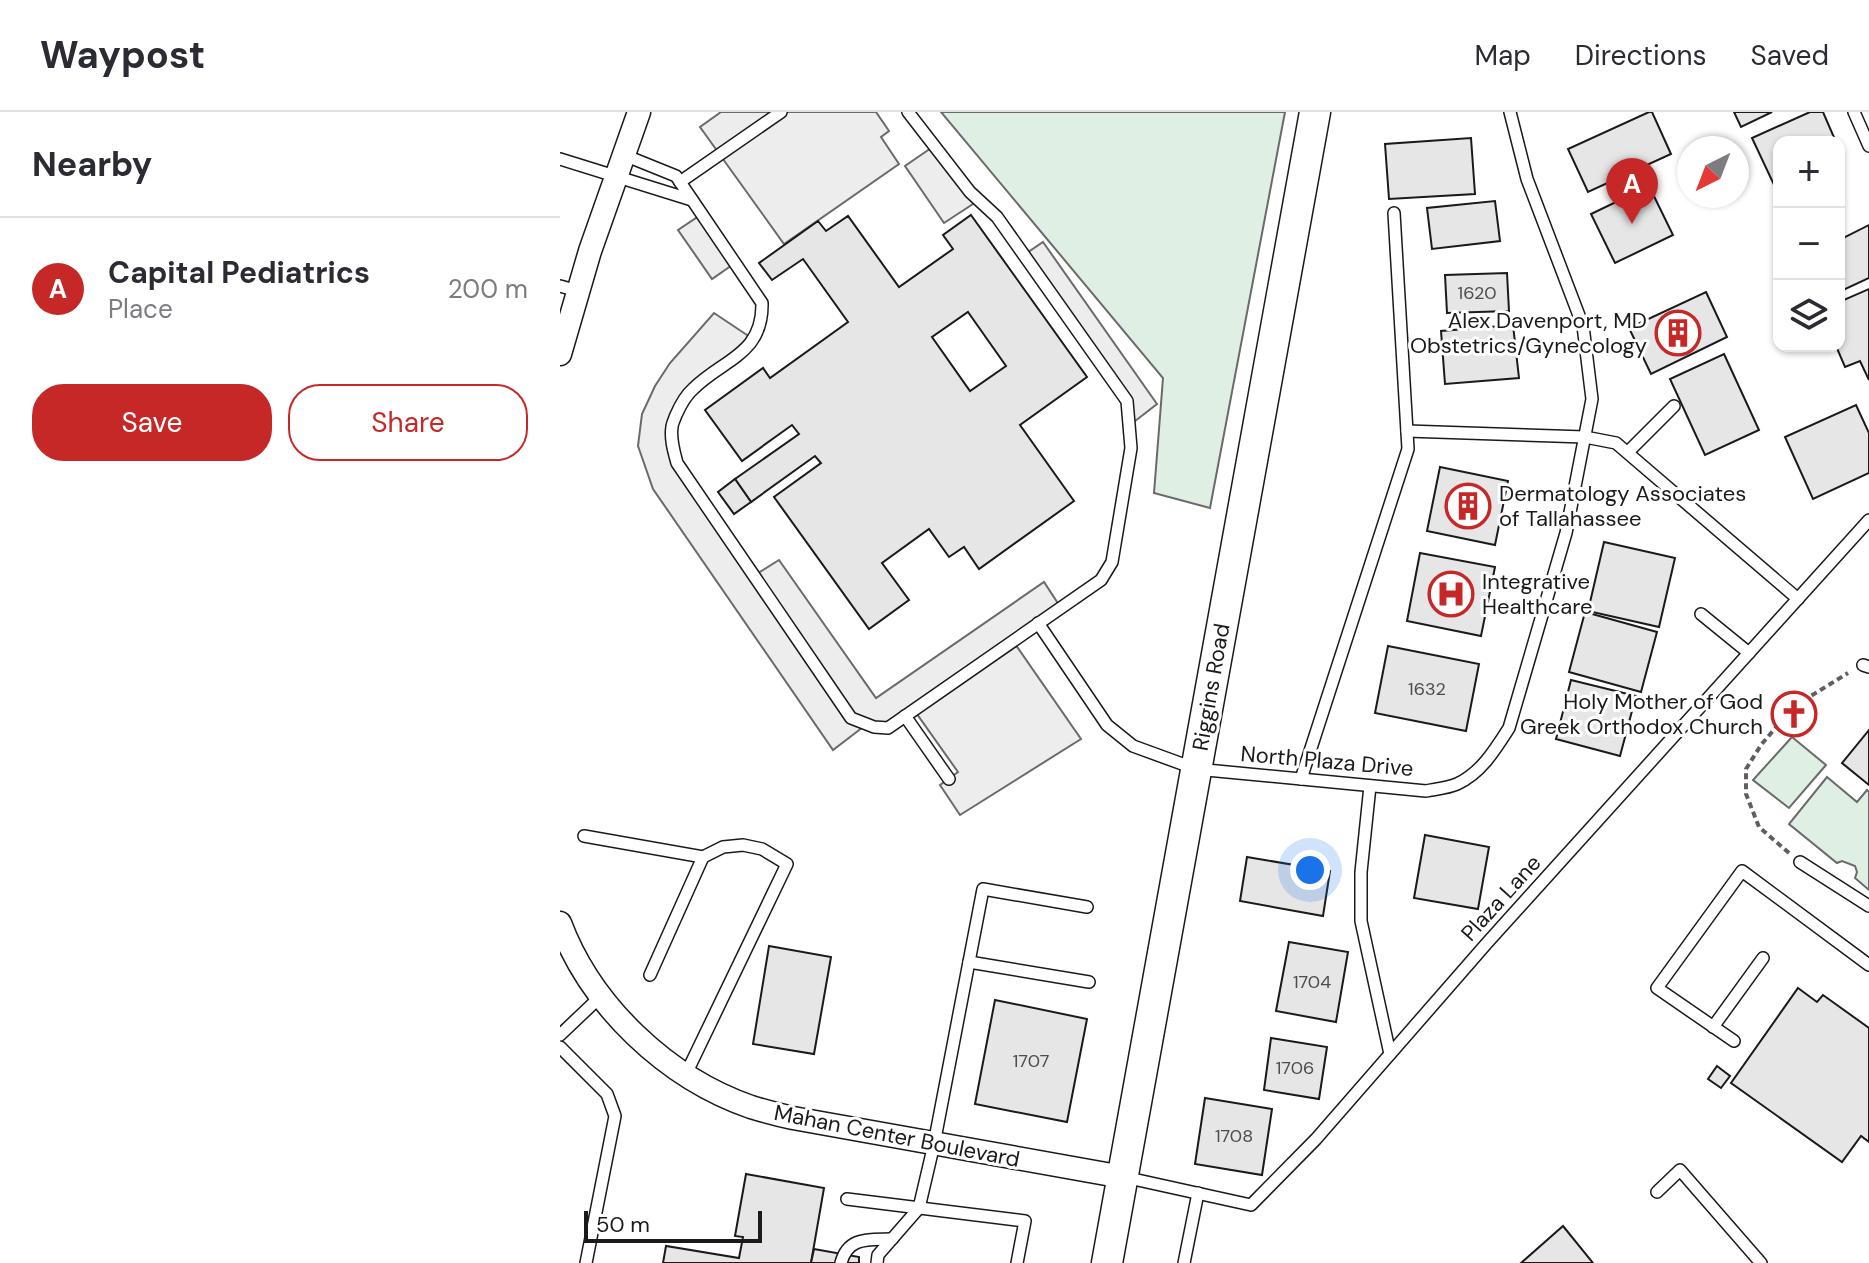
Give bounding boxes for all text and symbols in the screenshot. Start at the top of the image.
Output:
text: Waypost [40,30,205,80]
text: Map [1474,37,1531,74]
text: Directions [1575,37,1707,74]
text: Saved [1751,37,1829,74]
north arrow [1677,136,1749,208]
map controls [1773,136,1845,352]
button: + [1773,136,1845,208]
text: Nearby [32,142,152,187]
pin: A [1606,158,1658,224]
button: − [1773,208,1845,280]
text: Capital Pediatrics [108,253,370,292]
text: A [49,272,67,306]
text: 200 m [448,272,528,306]
button: layers [1773,280,1845,352]
house number: 1620 [1458,281,1496,305]
text: Place [108,292,173,326]
place label: Alex Davenport, MD Obstetrics/Gynecology [1410,306,1647,360]
building icon: Alex Davenport, MD Obstetrics/Gynecology [1654,309,1702,357]
button: Save [32,384,272,461]
button: Share [288,384,528,461]
place label: Dermatology Associates of Tallahassee [1499,479,1746,533]
building icon: Dermatology Associates of Tallahassee [1444,482,1492,530]
place label: Integrative Healthcare [1482,567,1592,621]
hospital icon: Integrative Healthcare [1427,570,1475,618]
street label: Riggins Road [1186,621,1236,753]
house number: 1632 [1408,677,1446,701]
place label: Holy Mother of God Greek Orthodox Church [1520,687,1763,741]
church icon: Holy Mother of God Greek Orthodox Church [1770,690,1818,738]
street label: North Plaza Drive [1239,739,1415,783]
street label: Plaza Lane [1455,849,1547,947]
your location [1290,850,1330,890]
house number: 1704 [1293,970,1331,994]
house number: 1707 [1013,1049,1049,1073]
house number: 1706 [1276,1056,1314,1080]
street label: Mahan Center Boulevard [772,1098,1022,1174]
house number: 1708 [1215,1124,1253,1148]
scale bar [584,1207,762,1243]
text: 50 m [596,1210,650,1239]

